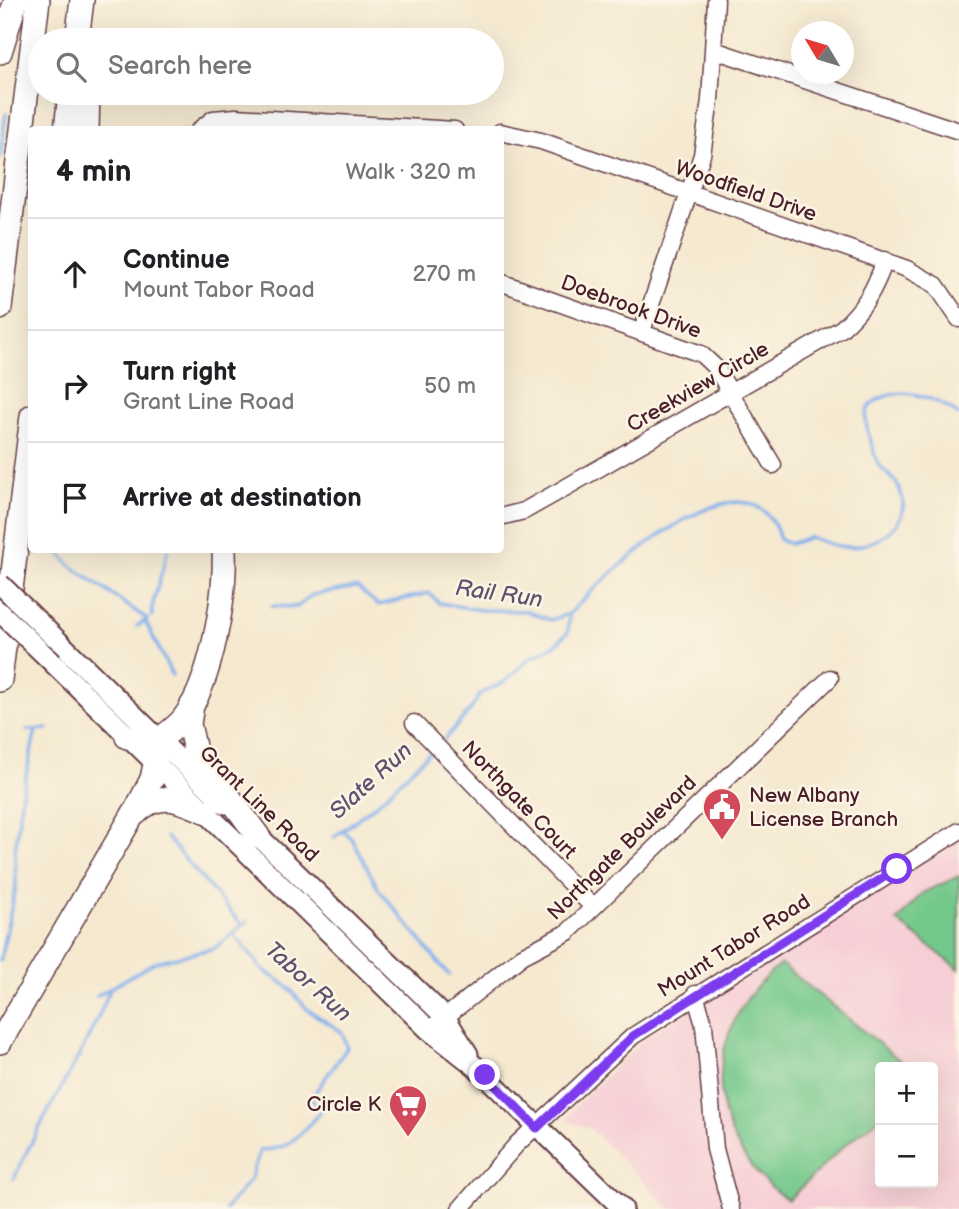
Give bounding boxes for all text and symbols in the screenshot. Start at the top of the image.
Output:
north arrow [791,21,854,84]
search box [28,28,504,105]
icon: search [52,48,90,86]
text: Search here [108,51,252,82]
text: 4 min [56,154,131,190]
street label: Woodfield Drive [672,155,820,227]
text: Walk · 320 m [345,158,476,186]
text: Continue [123,245,230,276]
icon: ahead [56,255,94,293]
text: 270 m [412,260,476,288]
street label: Doebrook Drive [557,270,705,344]
text: Mount Tabor Road [123,276,315,304]
street label: Creekview Circle [623,336,773,438]
text: Turn right [123,357,236,388]
icon: right [56,367,94,405]
text: 50 m [424,372,476,400]
text: Grant Line Road [123,388,294,416]
icon: arrive [56,479,94,517]
text: Arrive at destination [123,483,362,514]
water label: Rail Run [454,574,544,614]
street label: Northgate Court [456,736,582,865]
water label: Slate Run [324,737,418,825]
street label: Grant Line Road [194,741,324,867]
street label: Northgate Boulevard [542,771,702,925]
place label: New Albany License Branch [749,783,898,832]
public building icon: New Albany License Branch [701,786,743,841]
route start [881,853,912,884]
street label: Mount Tabor Road [653,889,815,1003]
water label: Tabor Run [259,936,357,1028]
route end [469,1059,500,1090]
map controls [875,1062,938,1188]
button: + [875,1062,938,1125]
supermarket icon: Circle K [387,1083,429,1138]
place label: Circle K [307,1092,381,1117]
button: − [875,1125,938,1188]

